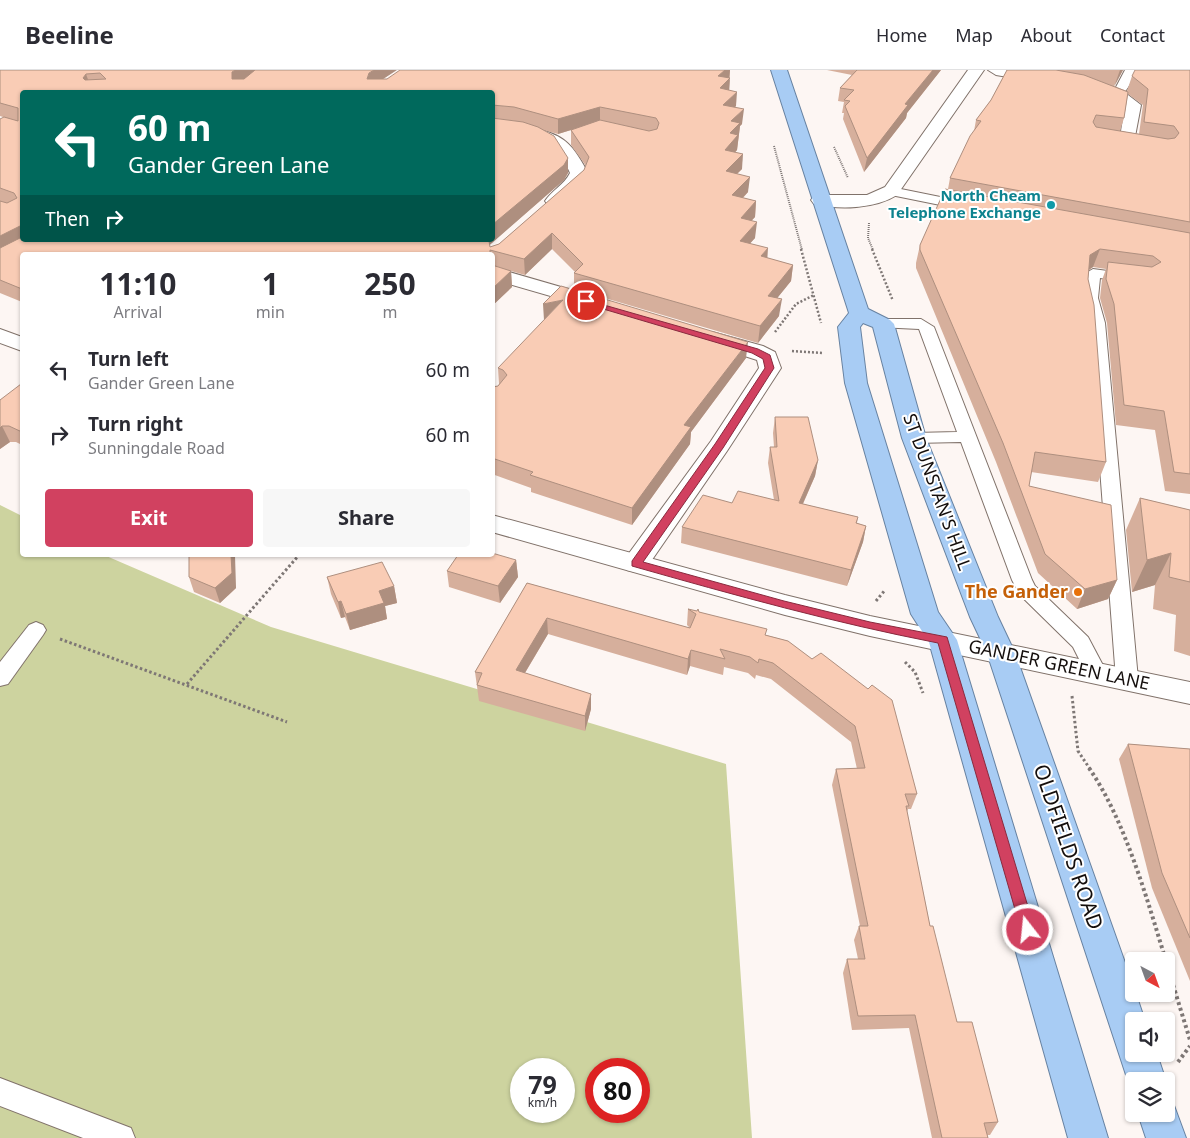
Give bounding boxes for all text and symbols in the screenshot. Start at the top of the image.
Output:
text: Beeline [25,18,114,51]
text: Home [876,23,927,47]
text: Map [955,23,993,47]
text: About [1021,23,1072,47]
text: Contact [1100,23,1165,47]
text: 60 m [128,104,211,151]
icon: left [45,110,110,175]
text: Gander Green Lane [128,149,329,179]
place label: North Cheam Telephone Exchange [888,185,1041,222]
marker: North Cheam Telephone Exchange [1045,199,1057,211]
icon: right [100,205,128,233]
text: Then [45,206,90,232]
text: 11:10 [99,263,176,304]
text: 1 [262,263,279,304]
text: 250 [364,263,416,304]
pin [565,280,607,322]
icon: arrive [572,287,600,315]
text: Arrival [113,301,162,323]
text: min [256,301,285,323]
text: m [382,301,397,323]
text: Turn left [88,346,169,372]
icon: left [45,356,73,384]
text: 60 m [426,357,470,383]
text: Gander Green Lane [88,372,234,394]
street label: ST DUNSTAN'S HILL [898,410,977,573]
text: Turn right [88,411,183,437]
icon: right [45,421,73,449]
text: 60 m [426,422,470,448]
text: Sunningdale Road [88,437,225,459]
button: Exit [45,489,253,547]
button: Share [263,489,470,547]
place label: The Gander [965,579,1068,603]
marker: The Gander [1072,586,1084,598]
street label: GANDER GREEN LANE [966,633,1152,695]
street label: OLDFIELDS ROAD [1027,760,1110,933]
position arrow [1001,903,1053,955]
north arrow [1125,952,1175,1002]
map controls [1125,952,1175,1122]
button: sound [1125,1012,1175,1062]
speed limit sign: 80 [585,1058,650,1123]
text: 79 [528,1067,557,1101]
button: layers [1125,1072,1175,1122]
text: km/h [528,1094,557,1111]

